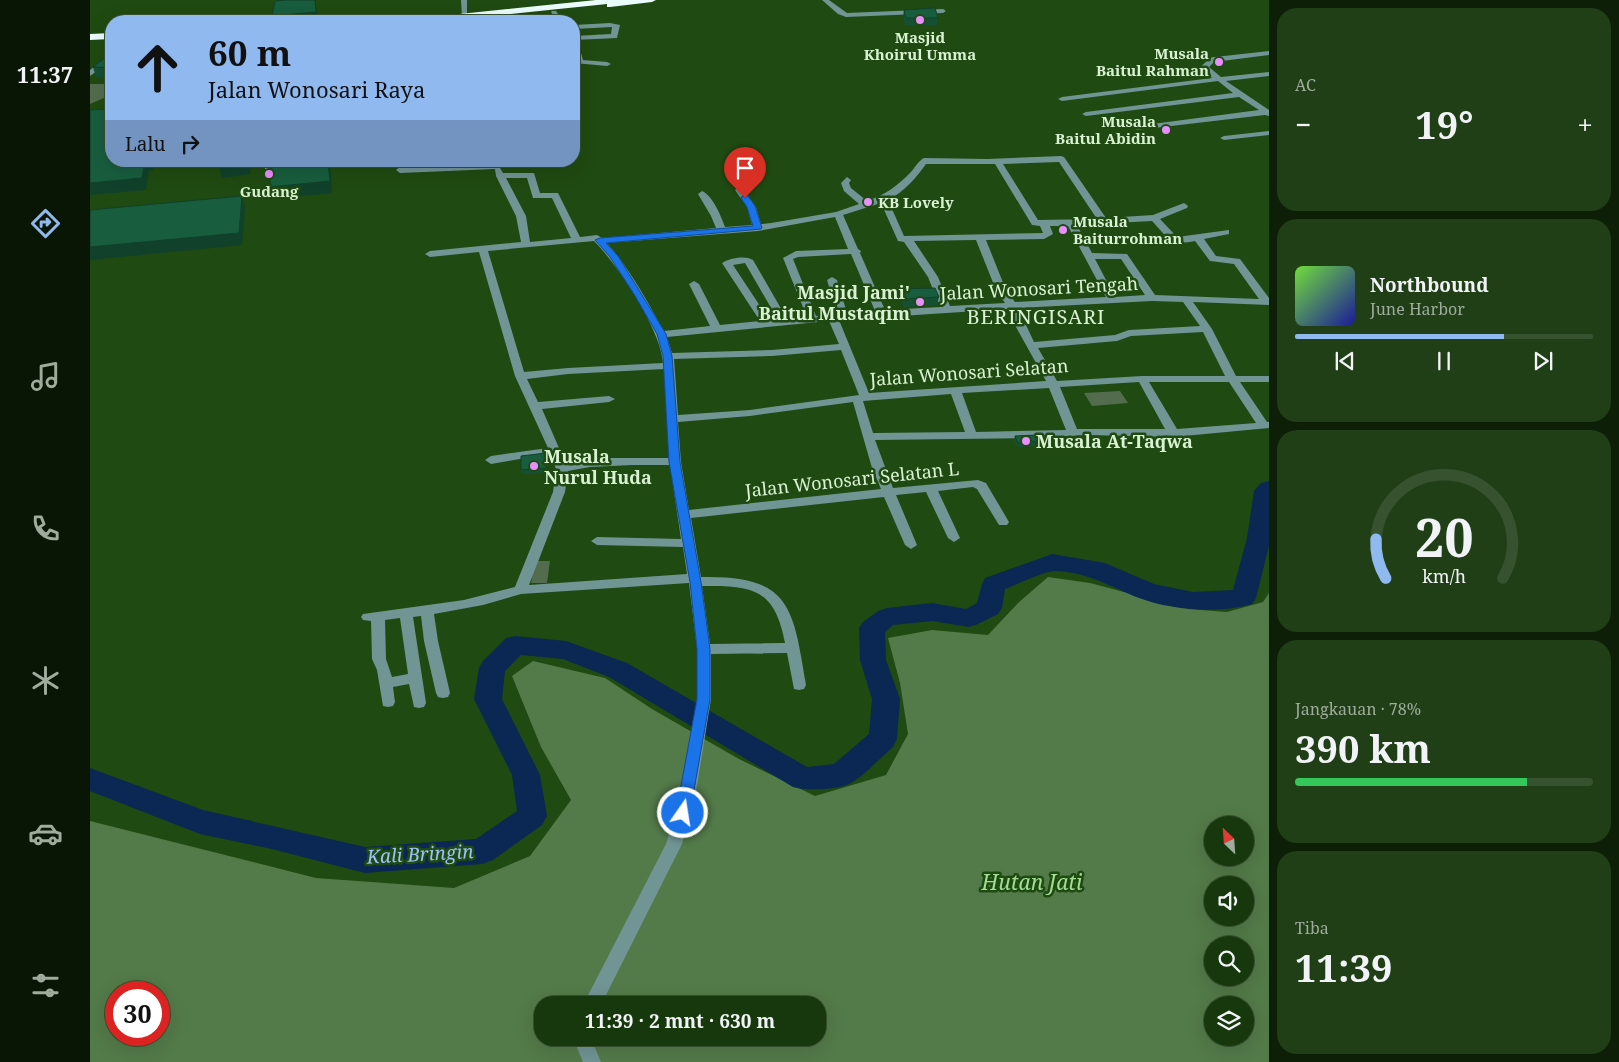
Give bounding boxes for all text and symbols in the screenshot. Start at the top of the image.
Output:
marker: Masjid Khoirul Umma [914,14,926,26]
place label: Masjid Khoirul Umma [864,27,976,64]
text: 60 m [208,29,291,76]
icon: ahead [125,35,190,100]
place label: Musala Baitul Rahman [1096,43,1209,80]
marker: Musala Baitul Rahman [1213,56,1225,68]
text: 11:37 [17,59,73,89]
text: Jalan Wonosari Raya [208,74,425,104]
text: AC [1295,74,1316,96]
text: 19° [1415,98,1473,150]
text: − [1295,105,1311,143]
text: + [1577,105,1593,143]
place label: Musala Baitul Abidin [1055,111,1156,148]
marker: Musala Baitul Abidin [1160,124,1172,136]
icon: right [176,130,204,158]
text: Lalu [125,131,166,157]
pin [724,147,766,198]
icon: arrive [731,154,759,182]
marker: Gudang [263,168,275,180]
place label: Gudang [240,181,299,201]
place label: KB Lovely [878,192,954,212]
marker: KB Lovely [862,196,874,208]
icon: directions [28,206,63,241]
place label: Musala Baiturrohman [1073,211,1182,248]
marker: Musala Baiturrohman [1057,224,1069,236]
street label: Jalan Wonosari Tengah [938,271,1139,305]
text: Northbound [1370,272,1489,298]
place label: Masjid Jami' Baitul Mustaqim [759,280,910,325]
marker: Masjid Jami' Baitul Mustaqim [914,296,926,308]
text: June Harbor [1370,298,1465,320]
district label: BERINGISARI [967,303,1105,330]
icon: previous [1331,347,1359,375]
icon: pause [1430,347,1458,375]
icon: next [1529,347,1557,375]
street label: Jalan Wonosari Selatan [868,353,1070,391]
icon: music [28,359,63,394]
place label: Musala At-Taqwa [1036,429,1193,453]
marker: Musala At-Taqwa [1020,435,1032,447]
place label: Musala Nurul Huda [544,444,652,489]
street label: Jalan Wonosari Selatan L [743,456,960,502]
marker: Musala Nurul Huda [528,460,540,472]
text: 20 [1415,501,1473,572]
icon: phone [28,511,63,546]
text: km/h [1422,564,1466,588]
icon: climate [28,663,63,698]
text: Jangkauan · 78% [1295,698,1421,720]
text: 390 km [1295,722,1431,774]
position arrow [656,786,708,838]
icon: car [28,816,63,851]
north arrow [1204,816,1254,866]
map controls [1204,816,1254,1046]
water label: Kali Bringin [365,838,475,870]
park label: Hutan Jati [981,868,1083,896]
button: sound [1204,876,1254,926]
text: Tiba [1295,917,1329,939]
button: search [1204,936,1254,986]
text: 11:39 [1295,941,1392,993]
icon: filters [28,968,63,1003]
speed limit sign: 30 [105,981,170,1046]
button: layers [1204,996,1254,1046]
text: 11:39 · 2 mnt · 630 m [585,1008,775,1034]

